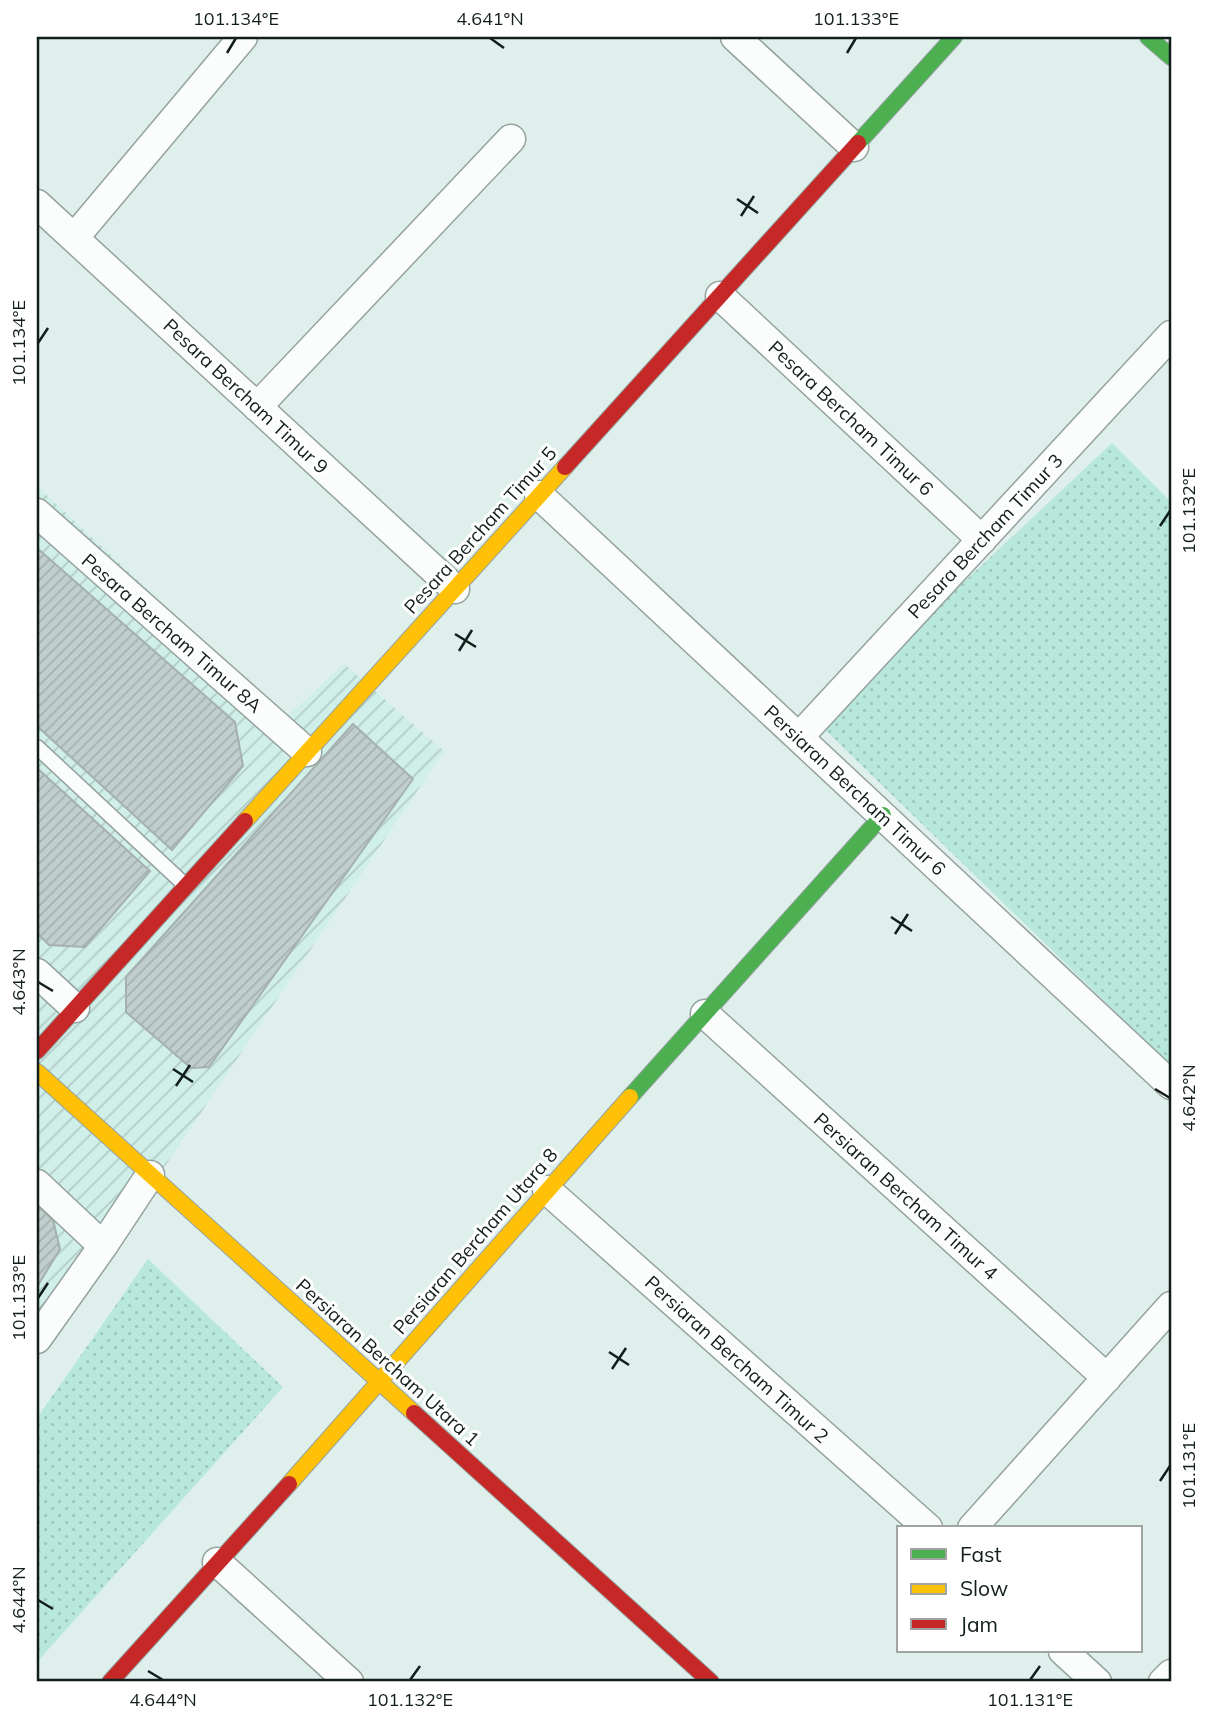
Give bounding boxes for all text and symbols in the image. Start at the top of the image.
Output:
text: 101.134°E [193,7,279,30]
text: 4.641°N [456,7,524,30]
text: 101.133°E [813,7,899,30]
text: 101.134°E [7,300,30,386]
street label: Pesara Bercham Timur 9 [159,313,333,479]
street label: Pesara Bercham Timur 6 [764,335,938,501]
street label: Pesara Bercham Timur 5 [399,441,561,619]
street label: Pesara Bercham Timur 3 [902,449,1068,623]
text: 101.132°E [1177,468,1200,554]
street label: Pesara Bercham Timur 8A [77,548,267,718]
street label: Persiaran Bercham Timur 6 [759,700,951,880]
text: 4.643°N [7,948,30,1016]
text: 4.642°N [1177,1064,1200,1132]
street label: Persiaran Bercham Timur 4 [809,1107,1003,1285]
street label: Persiaran Bercham Utara 8 [388,1143,562,1339]
text: 101.133°E [7,1255,30,1341]
street label: Persiaran Bercham Timur 2 [640,1270,834,1448]
street label: Persiaran Bercham Utara 1 [291,1273,485,1451]
text: 101.131°E [1177,1423,1200,1509]
legend [897,1526,1142,1652]
text: Fast [960,1541,1002,1567]
text: 4.644°N [7,1566,30,1634]
text: Slow [960,1575,1008,1601]
text: Jam [960,1611,998,1637]
text: 4.644°N [129,1688,197,1711]
text: 101.132°E [367,1688,453,1711]
text: 101.131°E [987,1688,1073,1711]

